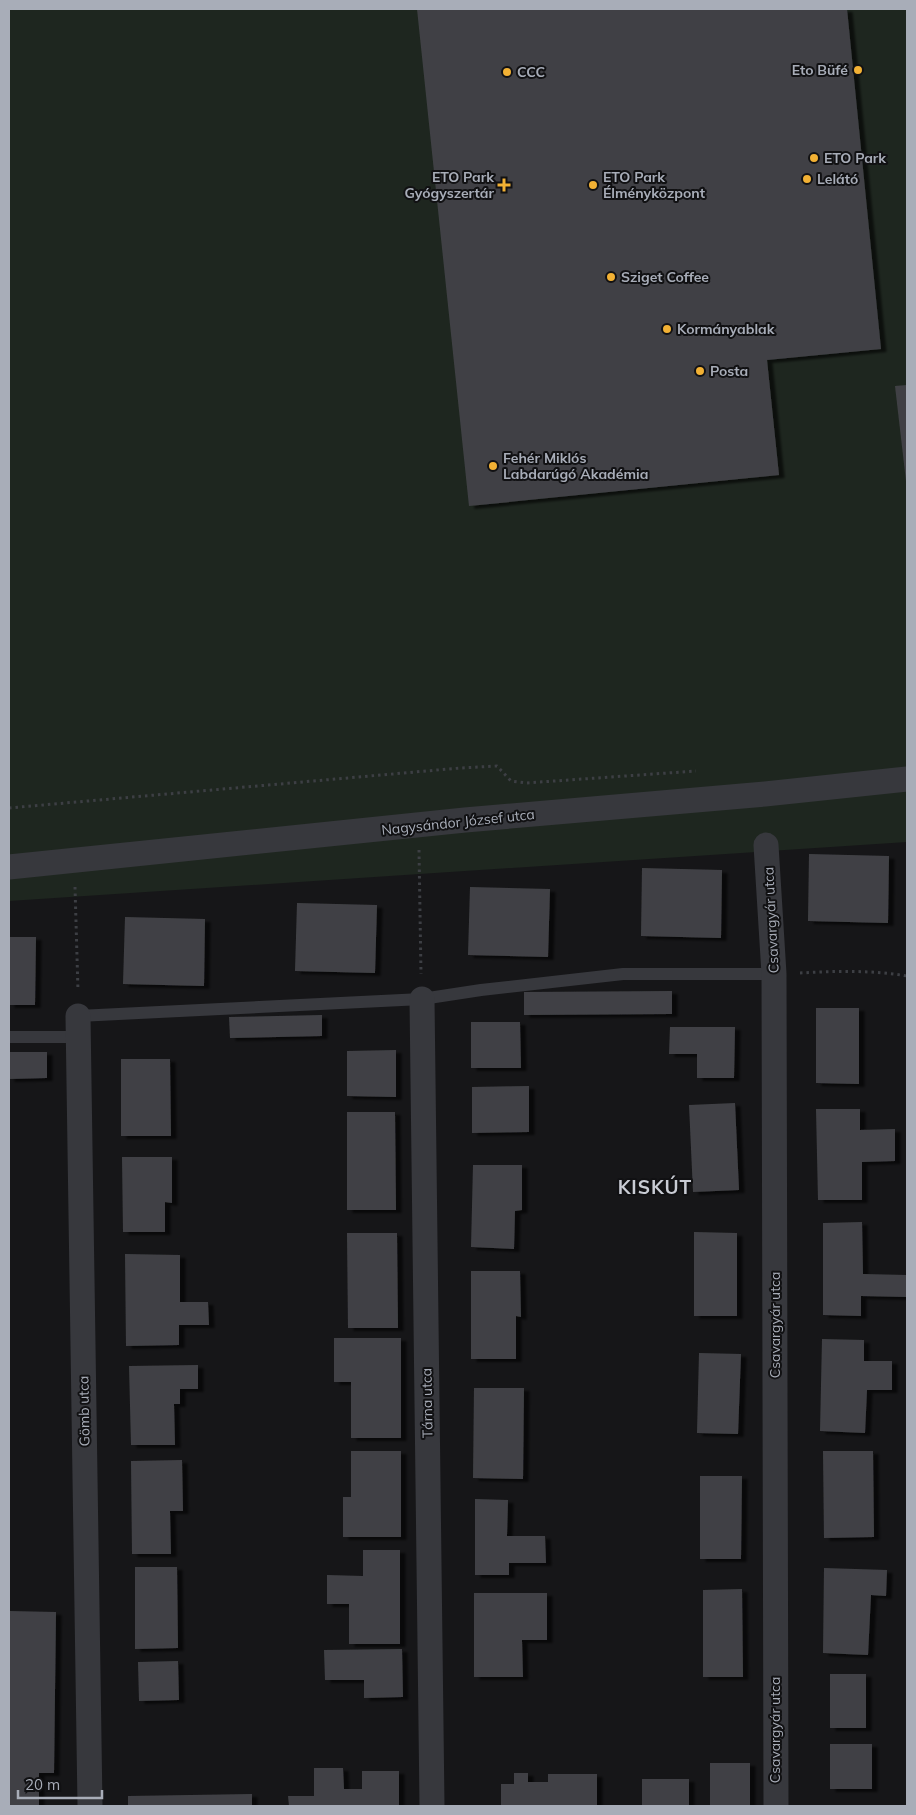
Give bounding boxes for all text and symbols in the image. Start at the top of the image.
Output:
place label: Eto Büfé [792,61,848,79]
place label: CCC [517,63,545,81]
marker: Eto Büfé [852,64,864,76]
marker: CCC [501,66,513,78]
place label: ETO Park [824,149,886,167]
marker: ETO Park [808,152,820,164]
place label: ETO Park Gyógyszertár [404,168,494,202]
place label: ETO Park Élményközpont [603,168,706,202]
place label: Lelátó [817,170,858,188]
marker: Lelátó [801,173,813,185]
marker: ETO Park Gyógyszertár [498,179,510,191]
marker: ETO Park Élményközpont [587,179,599,191]
place label: Sziget Coffee [621,268,709,286]
marker: Sziget Coffee [605,271,617,283]
place label: Kormányablak [677,320,775,338]
marker: Kormányablak [661,323,673,335]
place label: Posta [710,362,748,380]
marker: Posta [694,365,706,377]
place label: Fehér Miklós Labdarúgó Akadémia [503,449,648,483]
marker: Fehér Miklós Labdarúgó Akadémia [487,460,499,472]
street label: Nagysándor József utca [380,805,536,839]
street label: Csavargyár utca [759,866,783,974]
district label: KISKÚT [618,1175,692,1199]
street label: Csavargyár utca [766,1272,784,1378]
street label: Tárna utca [417,1368,437,1438]
street label: Gömb utca [74,1375,94,1447]
street label: Csavargyár utca [766,1677,784,1783]
scale bar [18,1768,101,1800]
text: 20 m [25,1775,60,1794]

